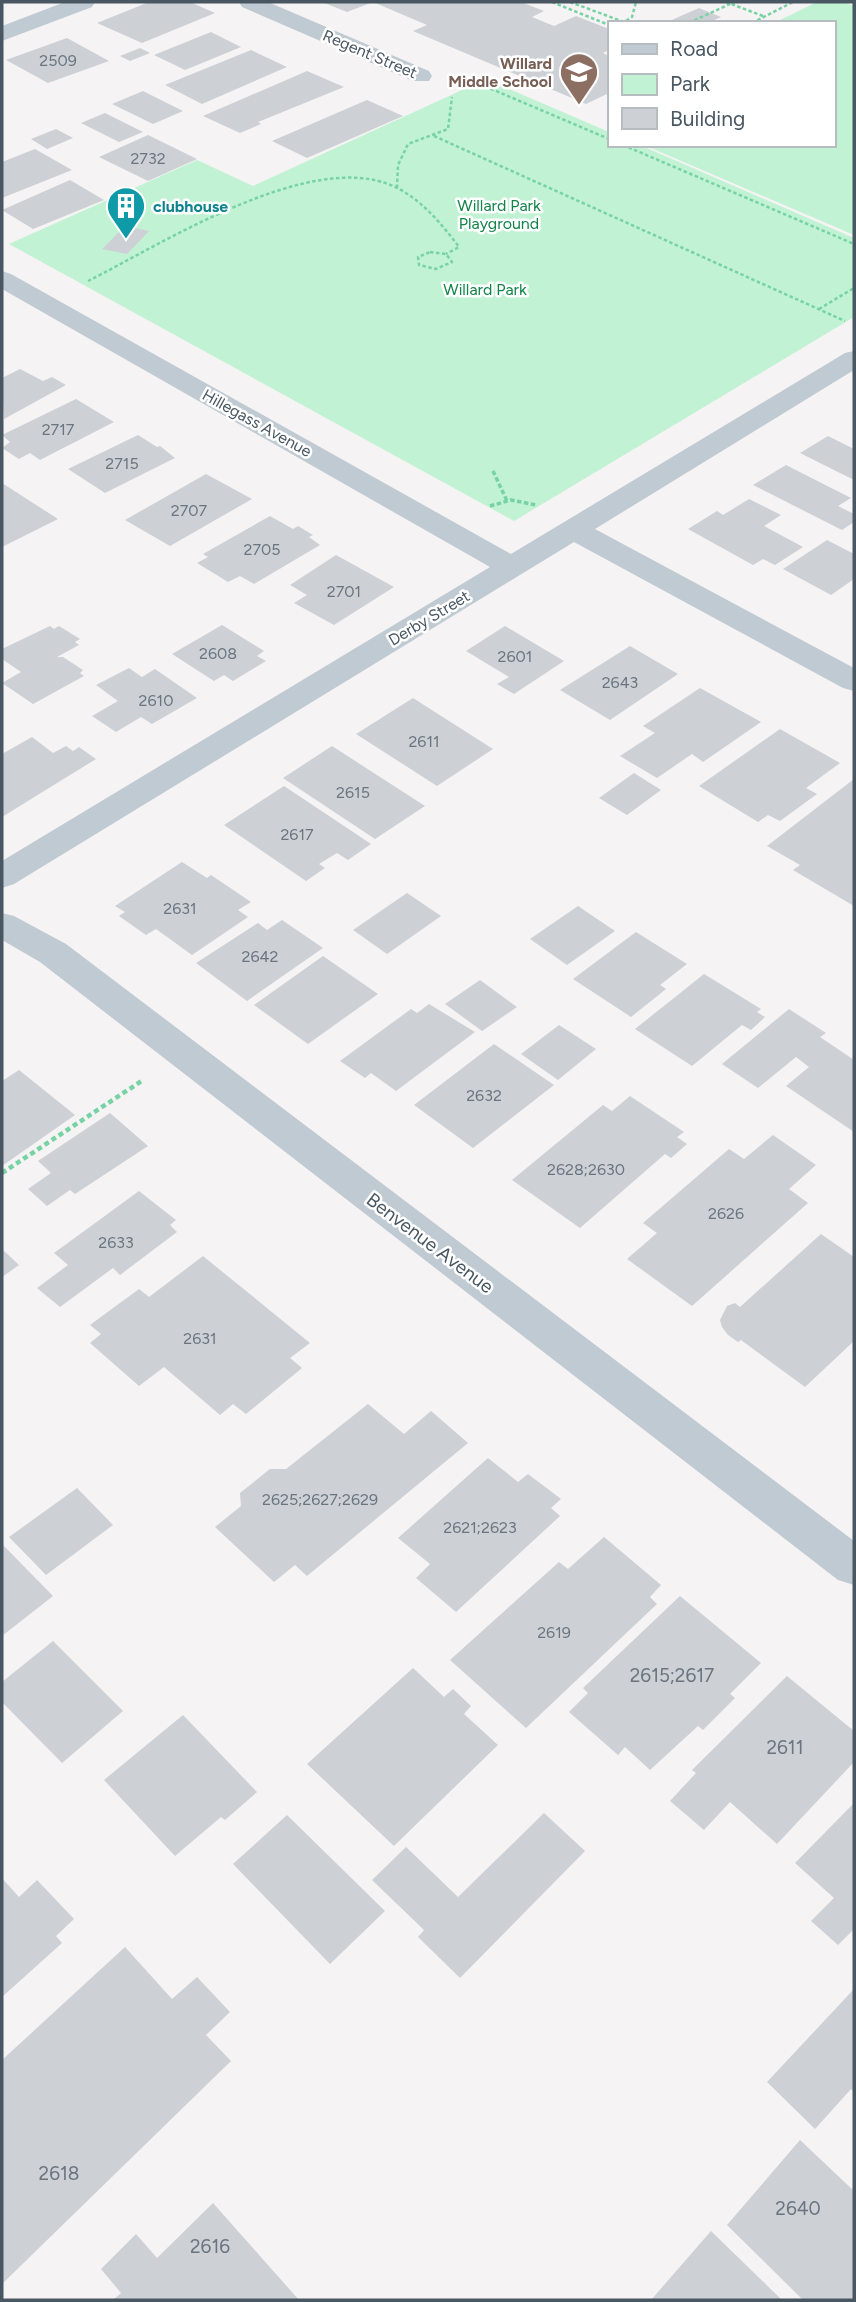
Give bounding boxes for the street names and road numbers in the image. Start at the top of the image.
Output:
street label: Regent Street [320,26,420,82]
street label: Hillegass Avenue [199,385,315,461]
street label: Derby Street [385,586,473,650]
street label: Benvenue Avenue [362,1188,498,1298]

